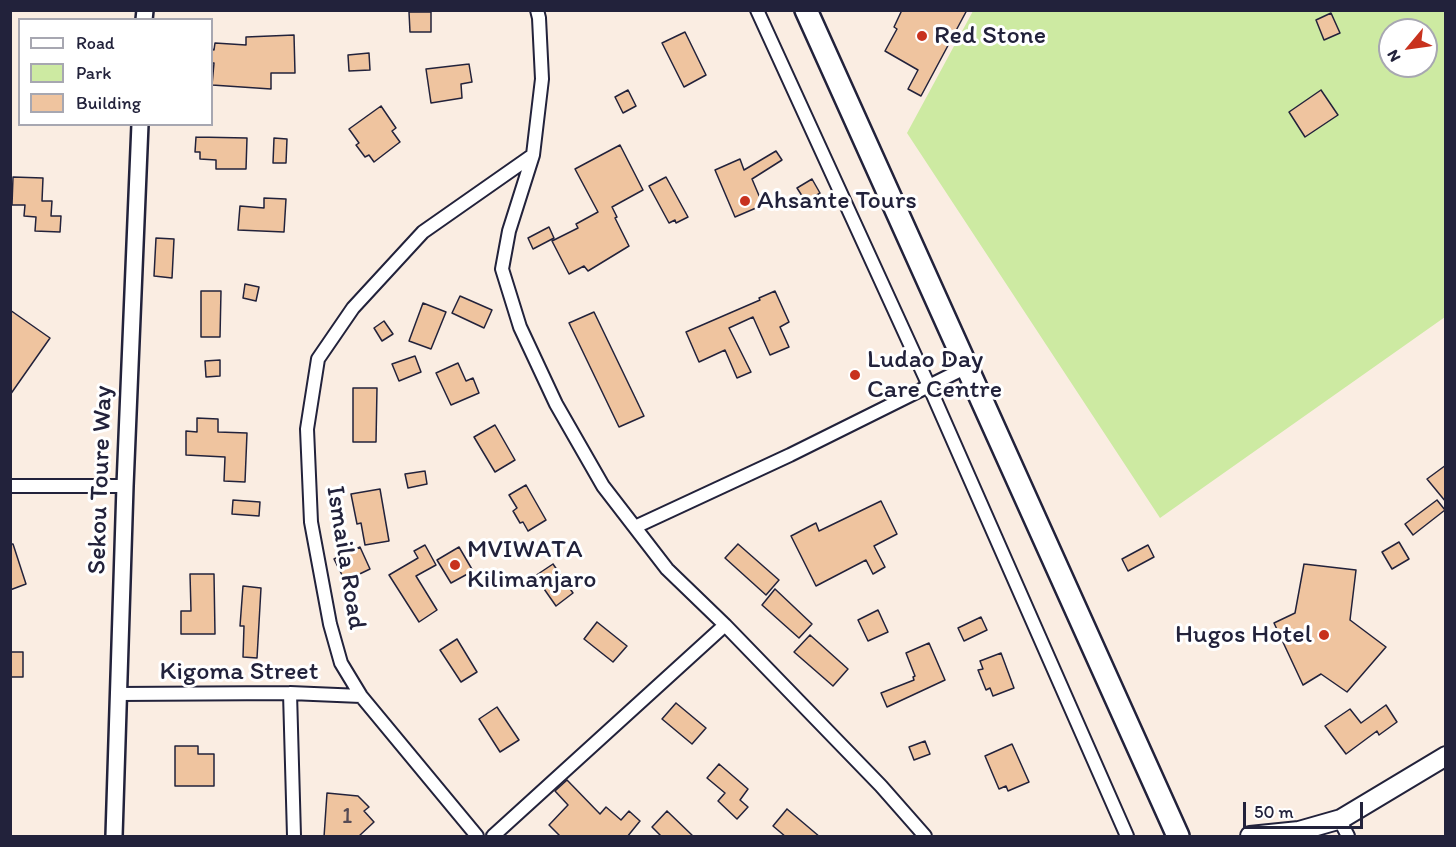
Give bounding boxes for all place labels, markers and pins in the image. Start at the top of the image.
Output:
place label: Red Stone [934,20,1046,52]
marker: Red Stone [915,29,929,43]
place label: Ahsante Tours [757,185,917,217]
marker: Ahsante Tours [738,194,752,208]
place label: Ludao Day Care Centre [867,344,1002,406]
marker: Ludao Day Care Centre [848,368,862,382]
place label: MVIWATA Kilimanjaro [467,534,596,596]
marker: MVIWATA Kilimanjaro [448,558,462,572]
place label: Hugos Hotel [1175,619,1312,651]
marker: Hugos Hotel [1317,628,1331,642]

